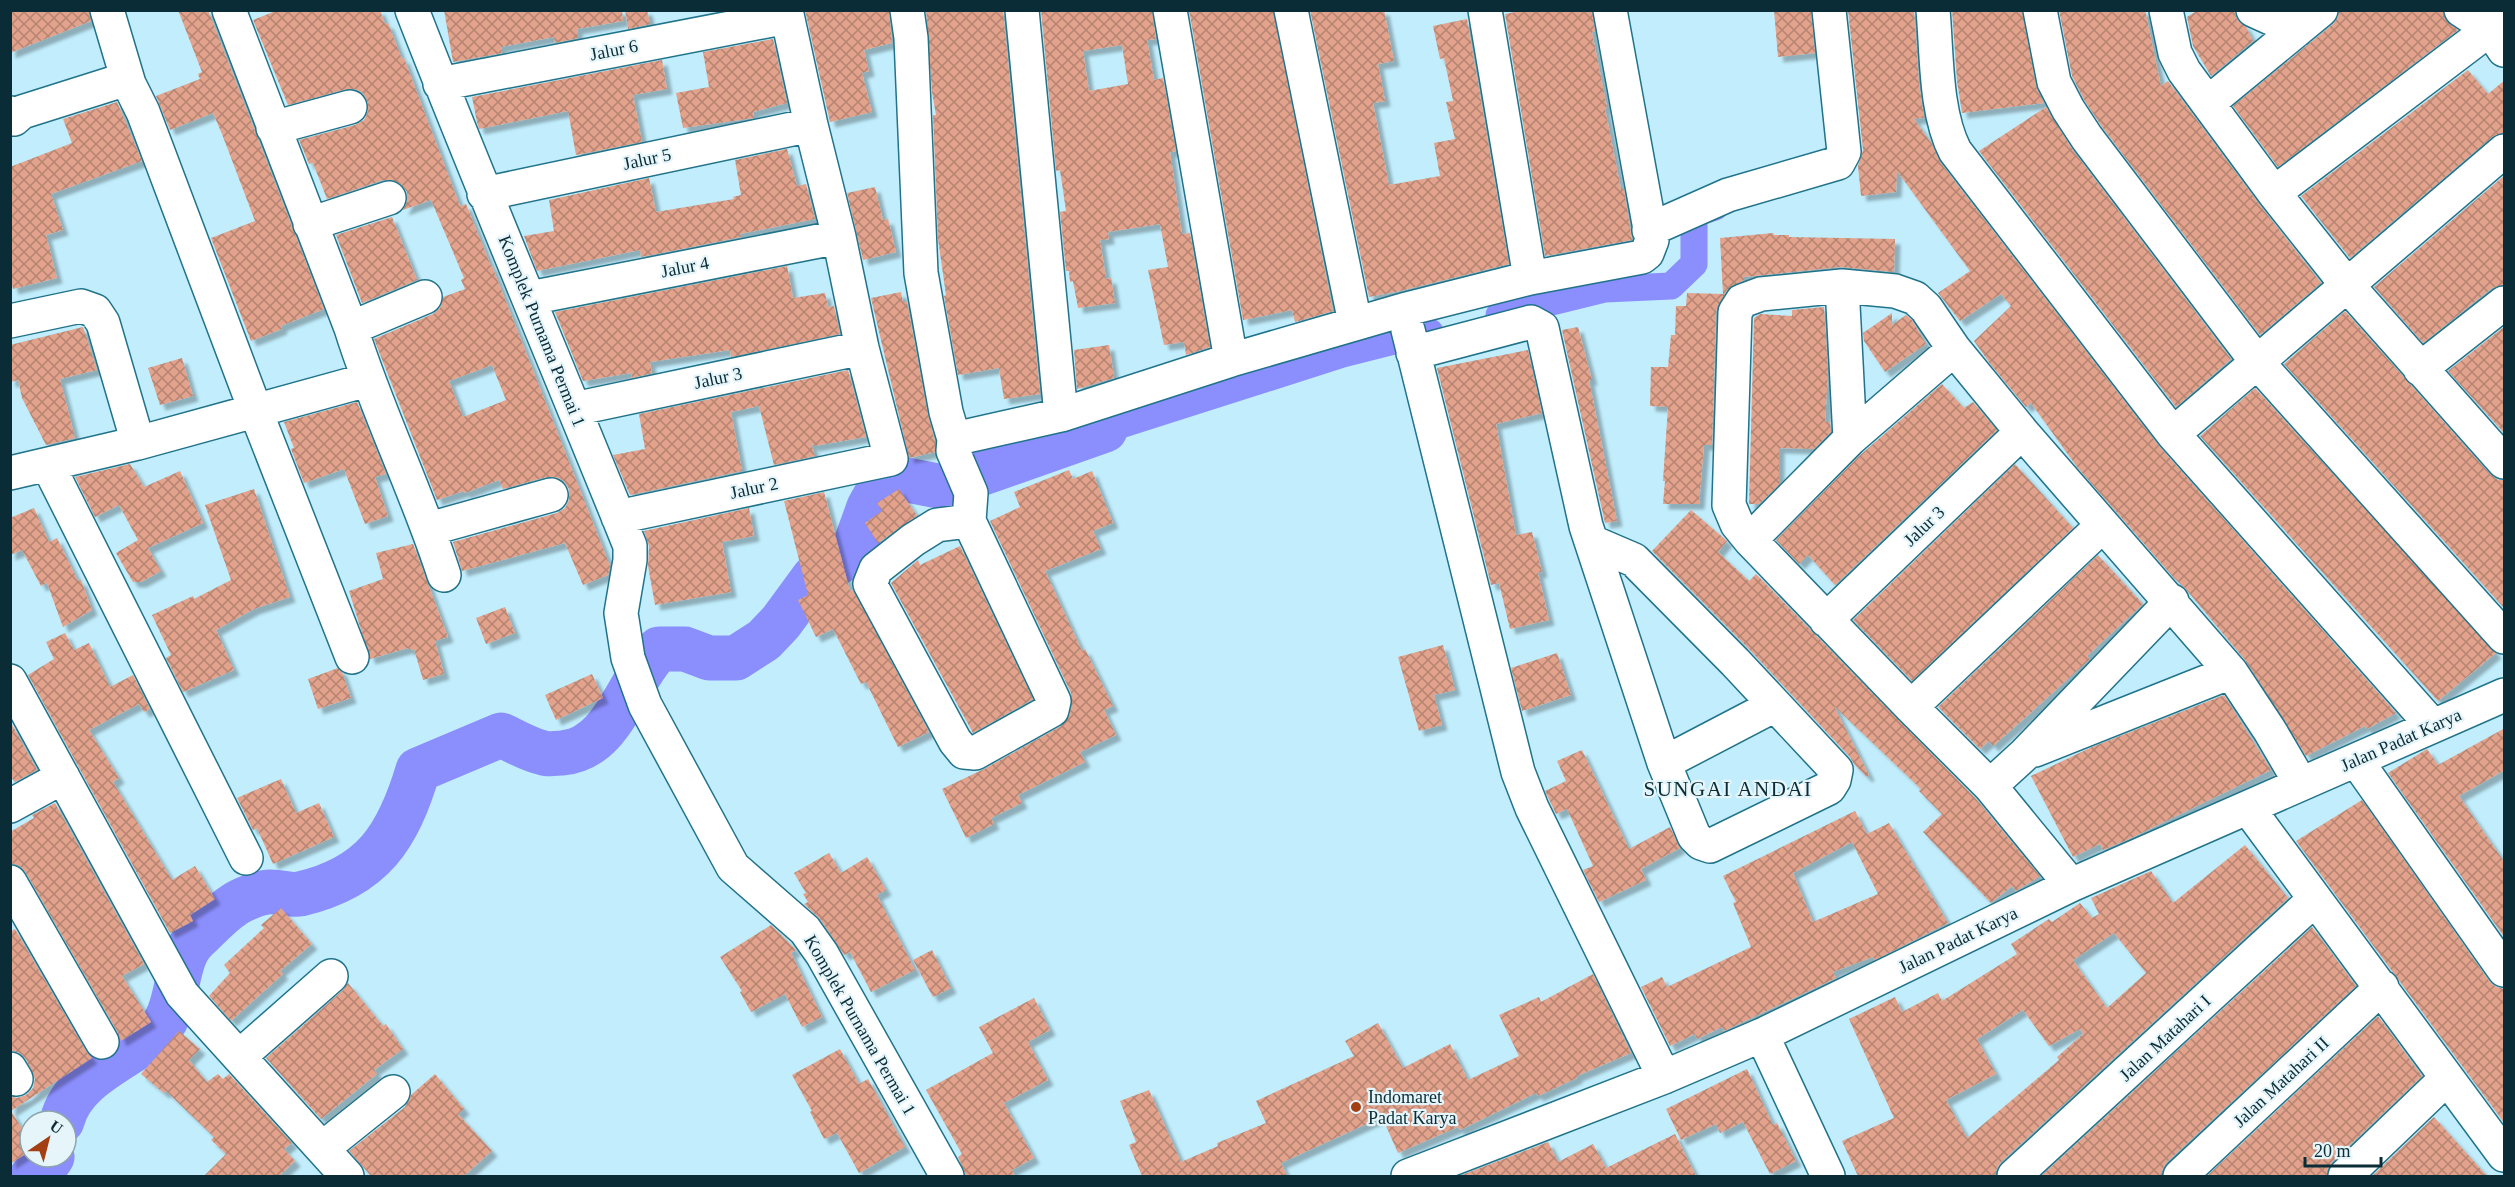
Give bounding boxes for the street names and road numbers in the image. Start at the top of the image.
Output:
street label: Jalur 6 [588,36,640,64]
street label: Jalur 5 [621,144,673,174]
street label: Komplek Purnama Permai 1 [494,232,590,430]
street label: Jalur 4 [659,253,711,281]
street label: Jalur 3 [692,363,744,393]
street label: Jalur 2 [728,473,780,503]
street label: Jalur 3 [1900,502,1948,550]
street label: Jalan Padat Karya [2338,704,2464,776]
street label: Jalan Padat Karya [1895,903,2021,977]
street label: Komplek Purnama Permai 1 [800,931,920,1119]
street label: Jalan Matahari I [2115,991,2215,1085]
street label: Jalan Matahari II [2229,1033,2333,1131]

